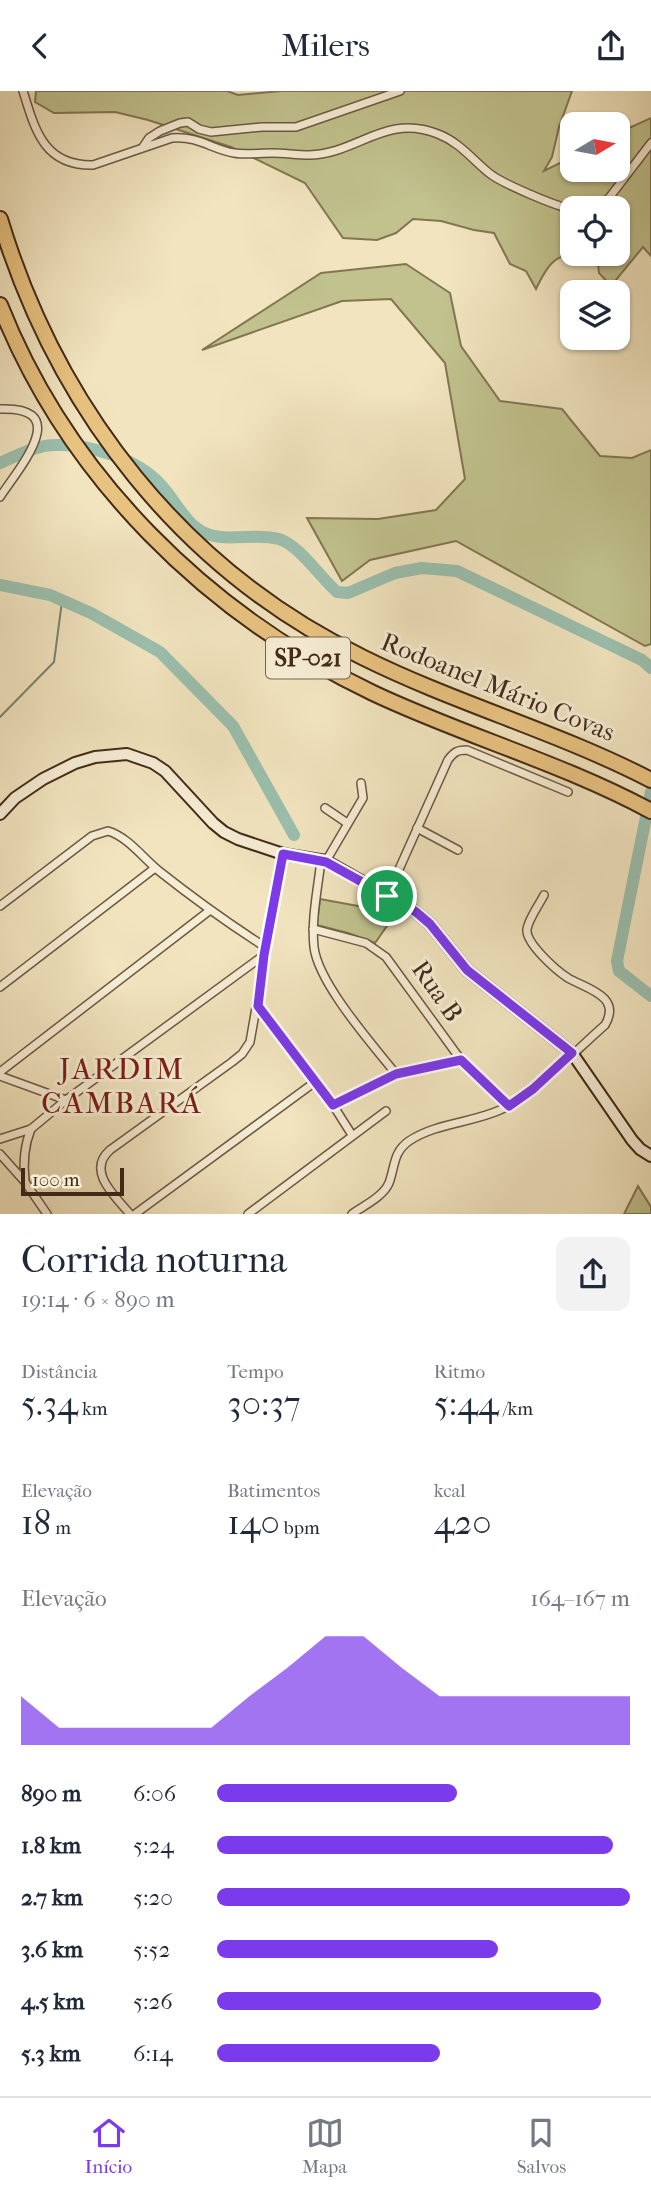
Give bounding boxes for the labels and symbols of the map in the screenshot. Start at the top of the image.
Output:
north arrow [560,112,630,182]
street label: Rodoanel Mário Covas [377,626,619,748]
road number: SP-021 [266,637,350,679]
pin [357,866,417,926]
street label: Rua B [405,954,469,1028]
district label: JARDIM CAMBARÁ [41,1052,203,1121]
scale bar [21,1165,124,1197]

